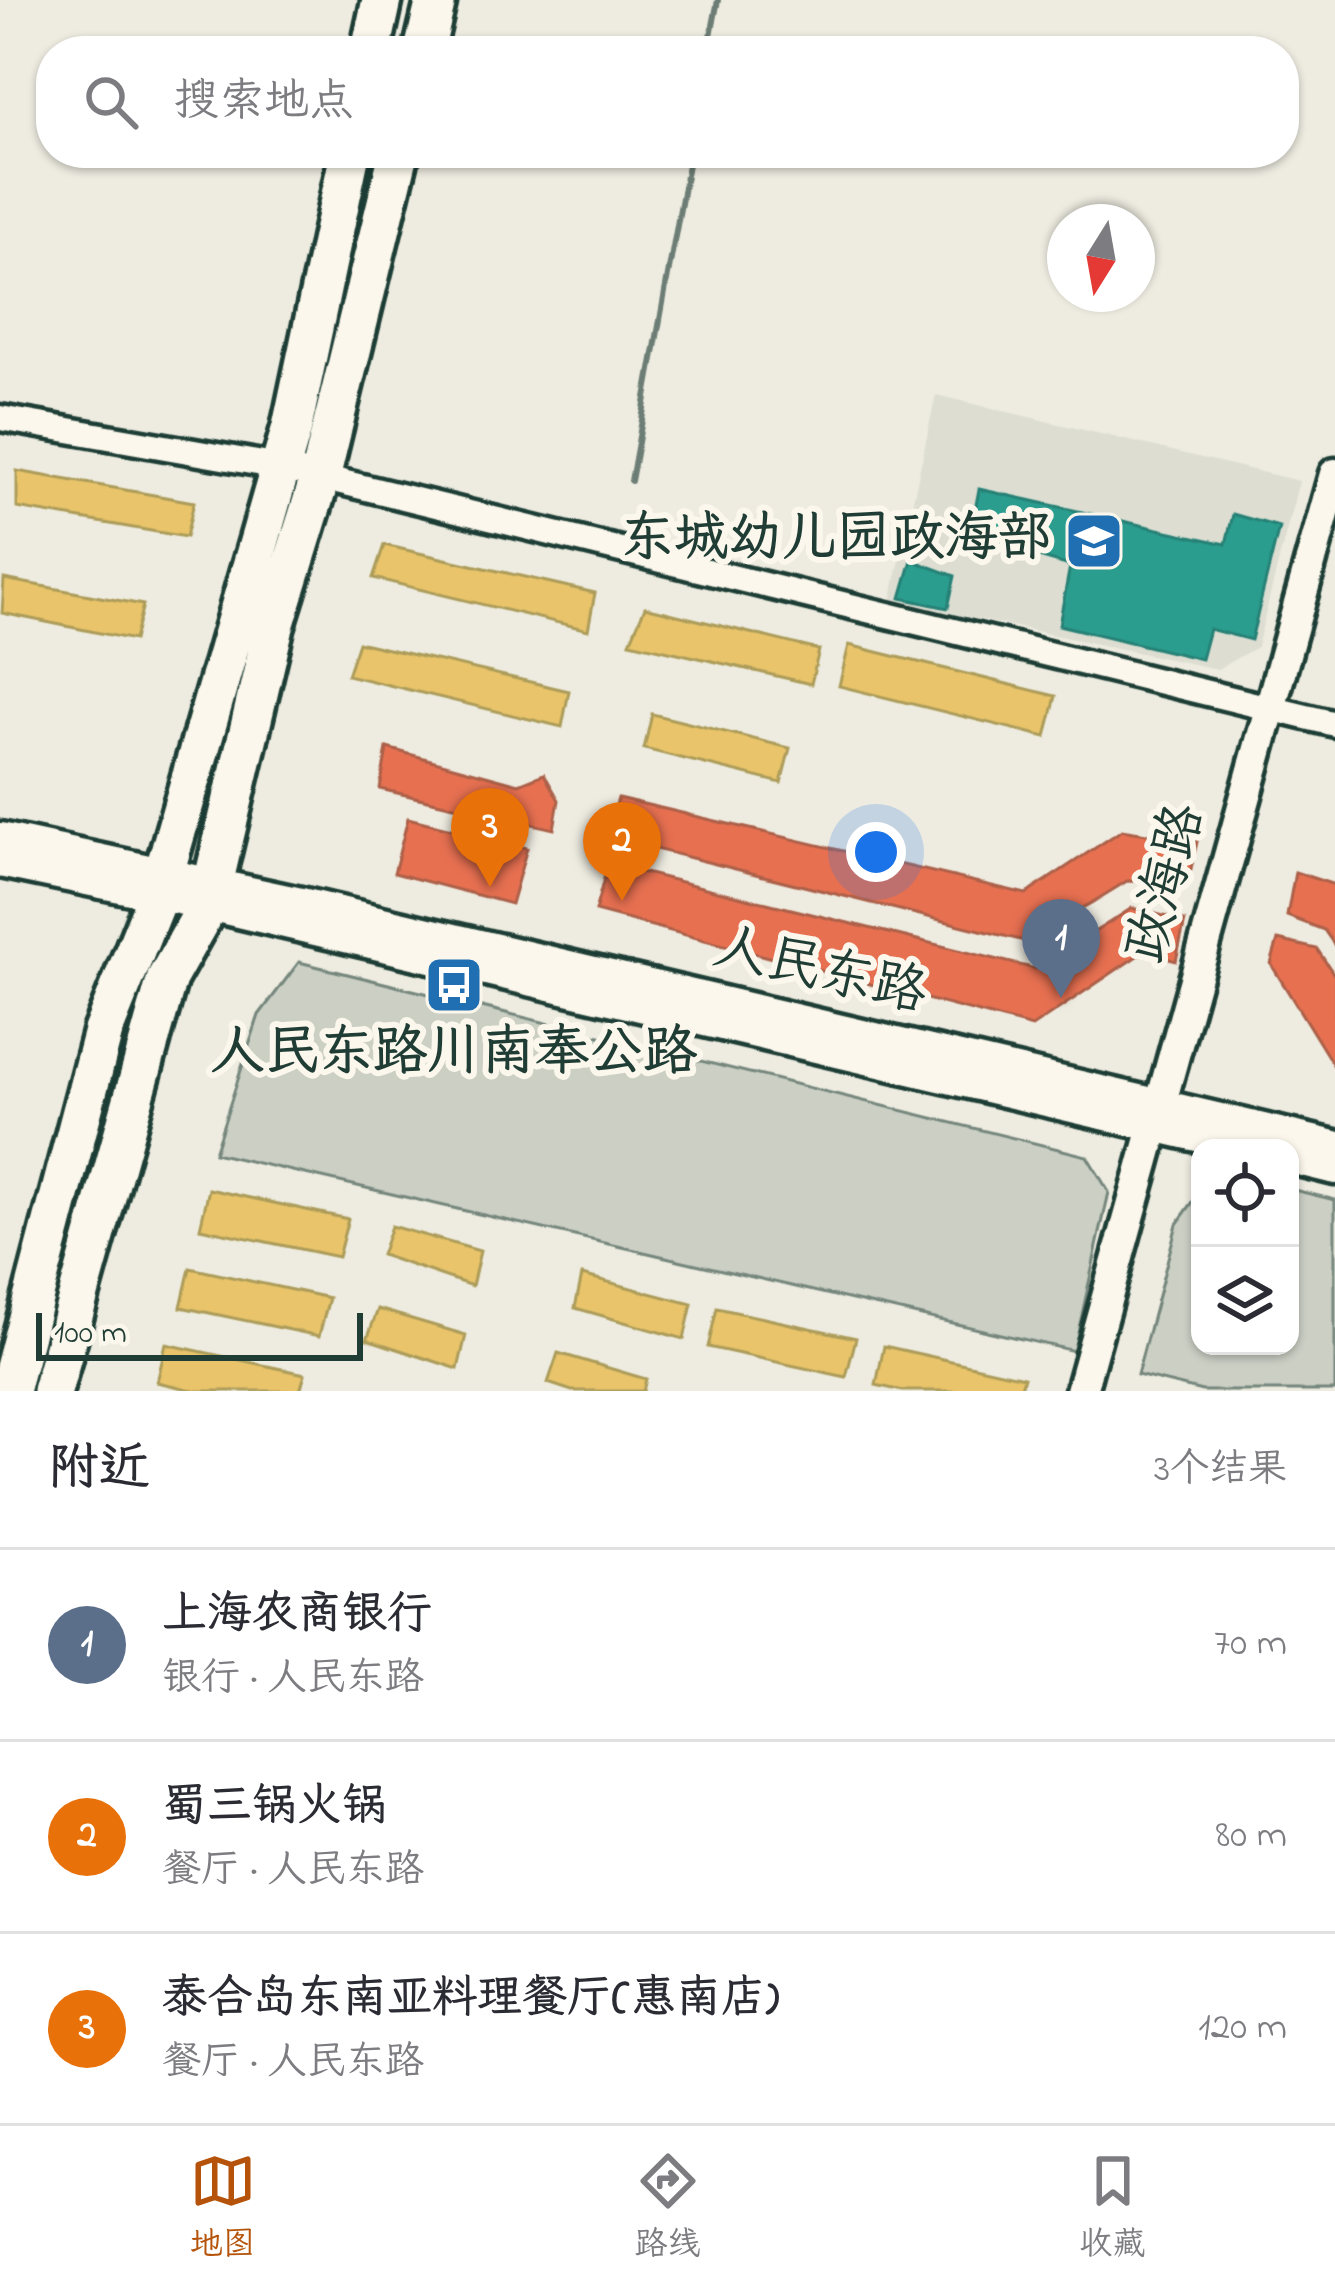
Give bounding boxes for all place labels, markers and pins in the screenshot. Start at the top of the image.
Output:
place label: 东城幼儿园政海部 [620,502,1052,580]
school or university icon: 东城幼儿园政海部 [1063,510,1125,572]
pin: 3 [451,788,529,887]
pin: 2 [583,802,661,901]
pin: 1 [1022,899,1100,998]
bus stop icon: 人民东路川南奉公路 [423,954,485,1016]
place label: 人民东路川南奉公路 [211,1016,698,1094]

